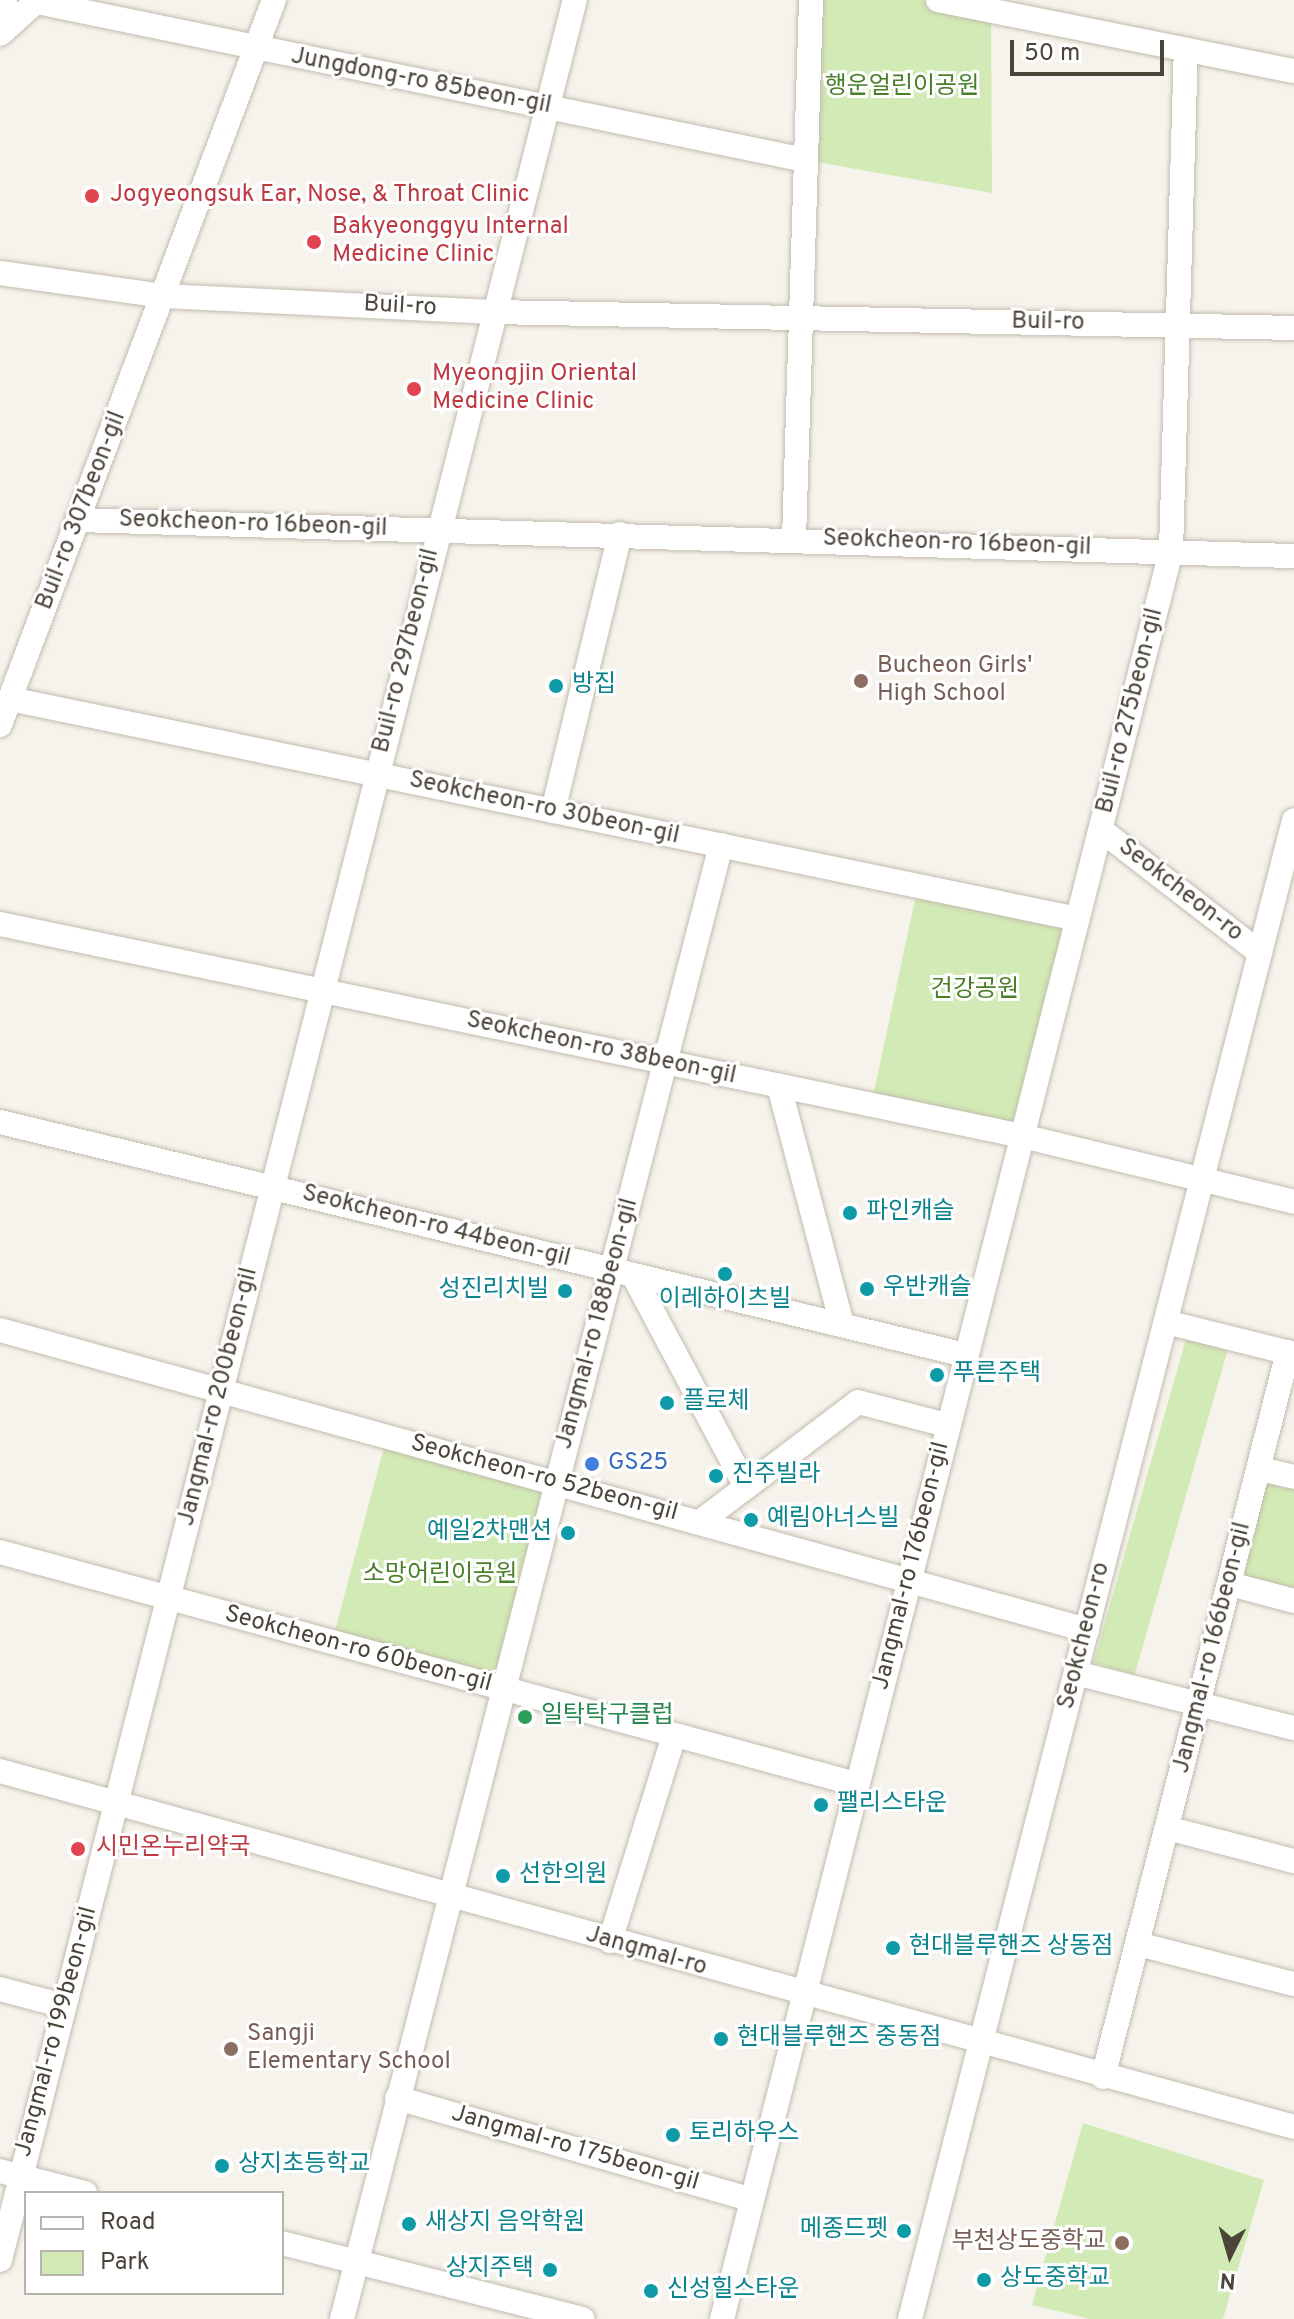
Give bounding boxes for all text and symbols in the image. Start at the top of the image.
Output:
scale bar [1014,24,1168,74]
text: 50 m [1024,39,1080,69]
street label: Jungdong-ro 85beon-gil [288,43,554,121]
park label: 행운얼린이공원 [825,74,979,102]
place label: Jogyeongsuk Ear, Nose, & Throat Clinic [110,182,531,210]
marker: Jogyeongsuk Ear, Nose, & Throat Clinic [81,185,103,207]
place label: Bakyeonggyu Internal Medicine Clinic [332,214,569,270]
marker: Bakyeonggyu Internal Medicine Clinic [303,231,325,253]
street label: Buil-ro [363,291,437,323]
street label: Buil-ro [1011,308,1085,338]
place label: Myeongjin Oriental Medicine Clinic [432,361,637,417]
marker: Myeongjin Oriental Medicine Clinic [403,378,425,400]
street label: Buil-ro 307beon-gil [31,408,133,614]
street label: Seokcheon-ro 16beon-gil [118,506,388,544]
street label: Seokcheon-ro 16beon-gil [822,525,1092,563]
street label: Buil-ro 297beon-gil [368,546,446,756]
street label: Buil-ro 275beon-gil [1092,605,1170,817]
place label: Bucheon Girls' High School [877,653,1032,709]
place label: 방집 [572,672,616,700]
marker: Bucheon Girls' High School [852,672,870,690]
marker: 방집 [547,677,565,695]
street label: Seokcheon-ro 30beon-gil [406,766,682,852]
street label: Seokcheon-ro [1112,833,1248,949]
park label: 건강공원 [931,977,1019,1005]
street label: Seokcheon-ro 38beon-gil [464,1006,738,1092]
street label: Seokcheon-ro 44beon-gil [299,1180,573,1274]
street label: Jangmal-ro 188beon-gil [551,1196,645,1452]
place label: 파인캐슬 [866,1199,954,1227]
marker: 파인캐슬 [841,1204,859,1222]
street label: Jangmal-ro 200beon-gil [173,1265,265,1529]
marker: 이레하이츠빌 [716,1265,734,1283]
place label: 우반캐슬 [883,1275,971,1303]
place label: 성진리치빌 [439,1277,549,1305]
marker: 우반캐슬 [858,1280,876,1298]
marker: 성진리치빌 [556,1282,574,1300]
place label: 이레하이츠빌 [659,1287,791,1315]
place label: 푸른주택 [953,1361,1041,1389]
marker: 푸른주택 [928,1366,946,1384]
place label: 플로체 [683,1389,749,1417]
marker: 플로체 [658,1394,676,1412]
street label: Seokcheon-ro 52beon-gil [407,1429,681,1529]
street label: Jangmal-ro 176beon-gil [867,1439,957,1693]
place label: GS25 [608,1450,668,1478]
marker: GS25 [583,1455,601,1473]
place label: 진주빌라 [732,1462,820,1490]
marker: 진주빌라 [707,1467,725,1485]
place label: 예림아너스빌 [767,1506,899,1534]
marker: 예림아너스빌 [742,1511,760,1529]
place label: 예일2차맨션 [427,1519,552,1547]
street label: Jangmal-ro 166beon-gil [1168,1520,1258,1776]
marker: 예일2차맨션 [559,1524,577,1542]
street label: Seokcheon-ro [1053,1560,1117,1712]
park label: 소망어린이공원 [363,1562,517,1590]
street label: Seokcheon-ro 60beon-gil [221,1600,495,1700]
place label: 일탁탁구클럽 [541,1703,673,1731]
marker: 일탁탁구클럽 [516,1708,534,1726]
place label: 팰리스타운 [837,1791,947,1819]
marker: 팰리스타운 [812,1796,830,1814]
place label: 시민온누리약국 [96,1835,251,1863]
marker: 시민온누리약국 [67,1838,89,1860]
place label: 선한의원 [519,1862,607,1890]
marker: 선한의원 [494,1867,512,1885]
street label: Jangmal-ro 199beon-gil [10,1904,104,2160]
street label: Jangmal-ro [582,1921,710,1983]
place label: 현대블루핸즈 상동점 [909,1934,1113,1962]
marker: 현대블루핸즈 상동점 [884,1939,902,1957]
place label: Sangji Elementary School [247,2021,451,2077]
place label: 현대블루핸즈 중동점 [737,2025,941,2053]
marker: 현대블루핸즈 중동점 [712,2030,730,2048]
marker: Sangji Elementary School [222,2040,240,2058]
street label: Jangmal-ro 175beon-gil [448,2100,702,2198]
place label: 토리하우스 [689,2121,799,2149]
marker: 토리하우스 [664,2126,682,2144]
place label: 상지초등학교 [238,2152,370,2180]
marker: 상지초등학교 [213,2157,231,2175]
legend [24,2191,284,2295]
text: Road [100,2208,156,2238]
place label: 새상지 음악학원 [425,2210,585,2238]
marker: 새상지 음악학원 [400,2215,418,2233]
north arrow [1190,2215,1270,2295]
place label: 메종드펫 [800,2217,888,2245]
marker: 메종드펫 [895,2222,913,2240]
place label: 부천상도중학교 [951,2229,1106,2257]
marker: 부천상도중학교 [1113,2234,1131,2252]
text: Park [100,2248,150,2278]
place label: 상지주택 [446,2256,534,2284]
marker: 상지주택 [541,2261,559,2279]
text: N [1219,2265,1237,2294]
place label: 상도중학교 [1000,2266,1110,2294]
marker: 상도중학교 [975,2271,993,2289]
place label: 신성힐스타운 [667,2277,799,2305]
marker: 신성힐스타운 [642,2282,660,2300]

